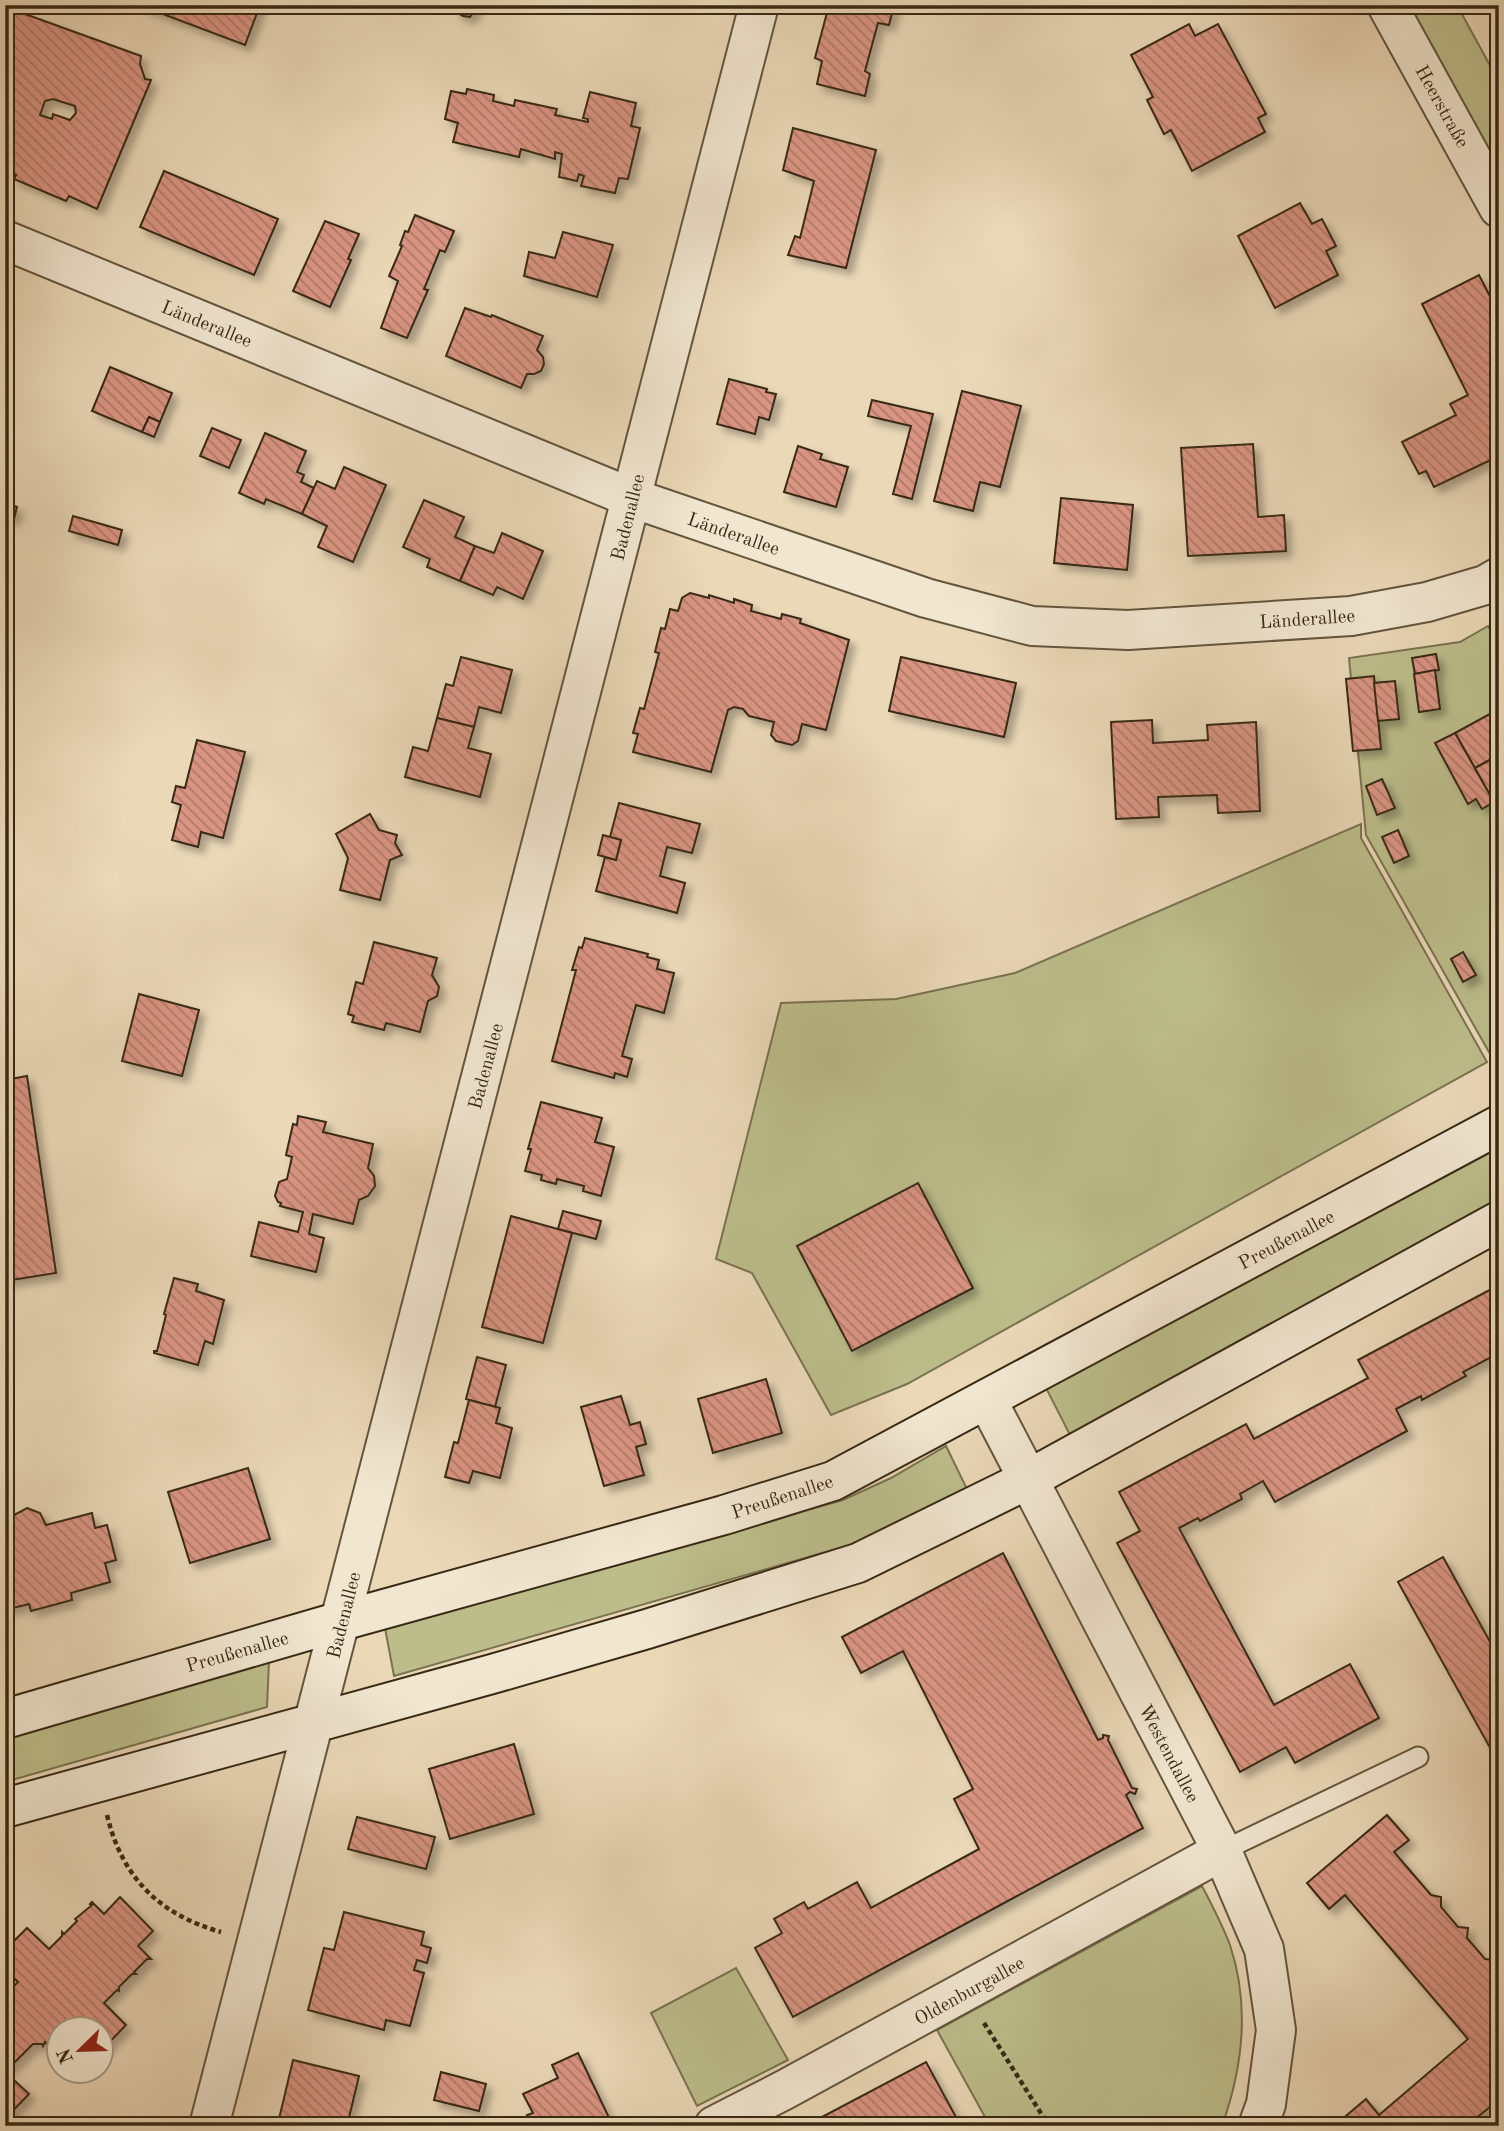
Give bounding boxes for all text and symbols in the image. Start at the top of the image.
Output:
street label: Heerstraße [1410,63,1471,152]
street label: Länderallee [158,299,254,352]
street label: Badenallee [609,472,649,563]
street label: Länderallee [685,511,782,560]
street label: Länderallee [1259,608,1356,633]
street label: Badenallee [467,1021,508,1112]
street label: Preußenallee [1236,1208,1338,1274]
street label: Preußenallee [730,1473,836,1524]
street label: Badenallee [325,1570,365,1661]
street label: Preußenallee [184,1630,291,1677]
street label: Westendallee [1134,1702,1202,1806]
street label: Oldenburgallee [912,1954,1028,2030]
north arrow [46,2016,116,2086]
text: N [55,2045,78,2066]

